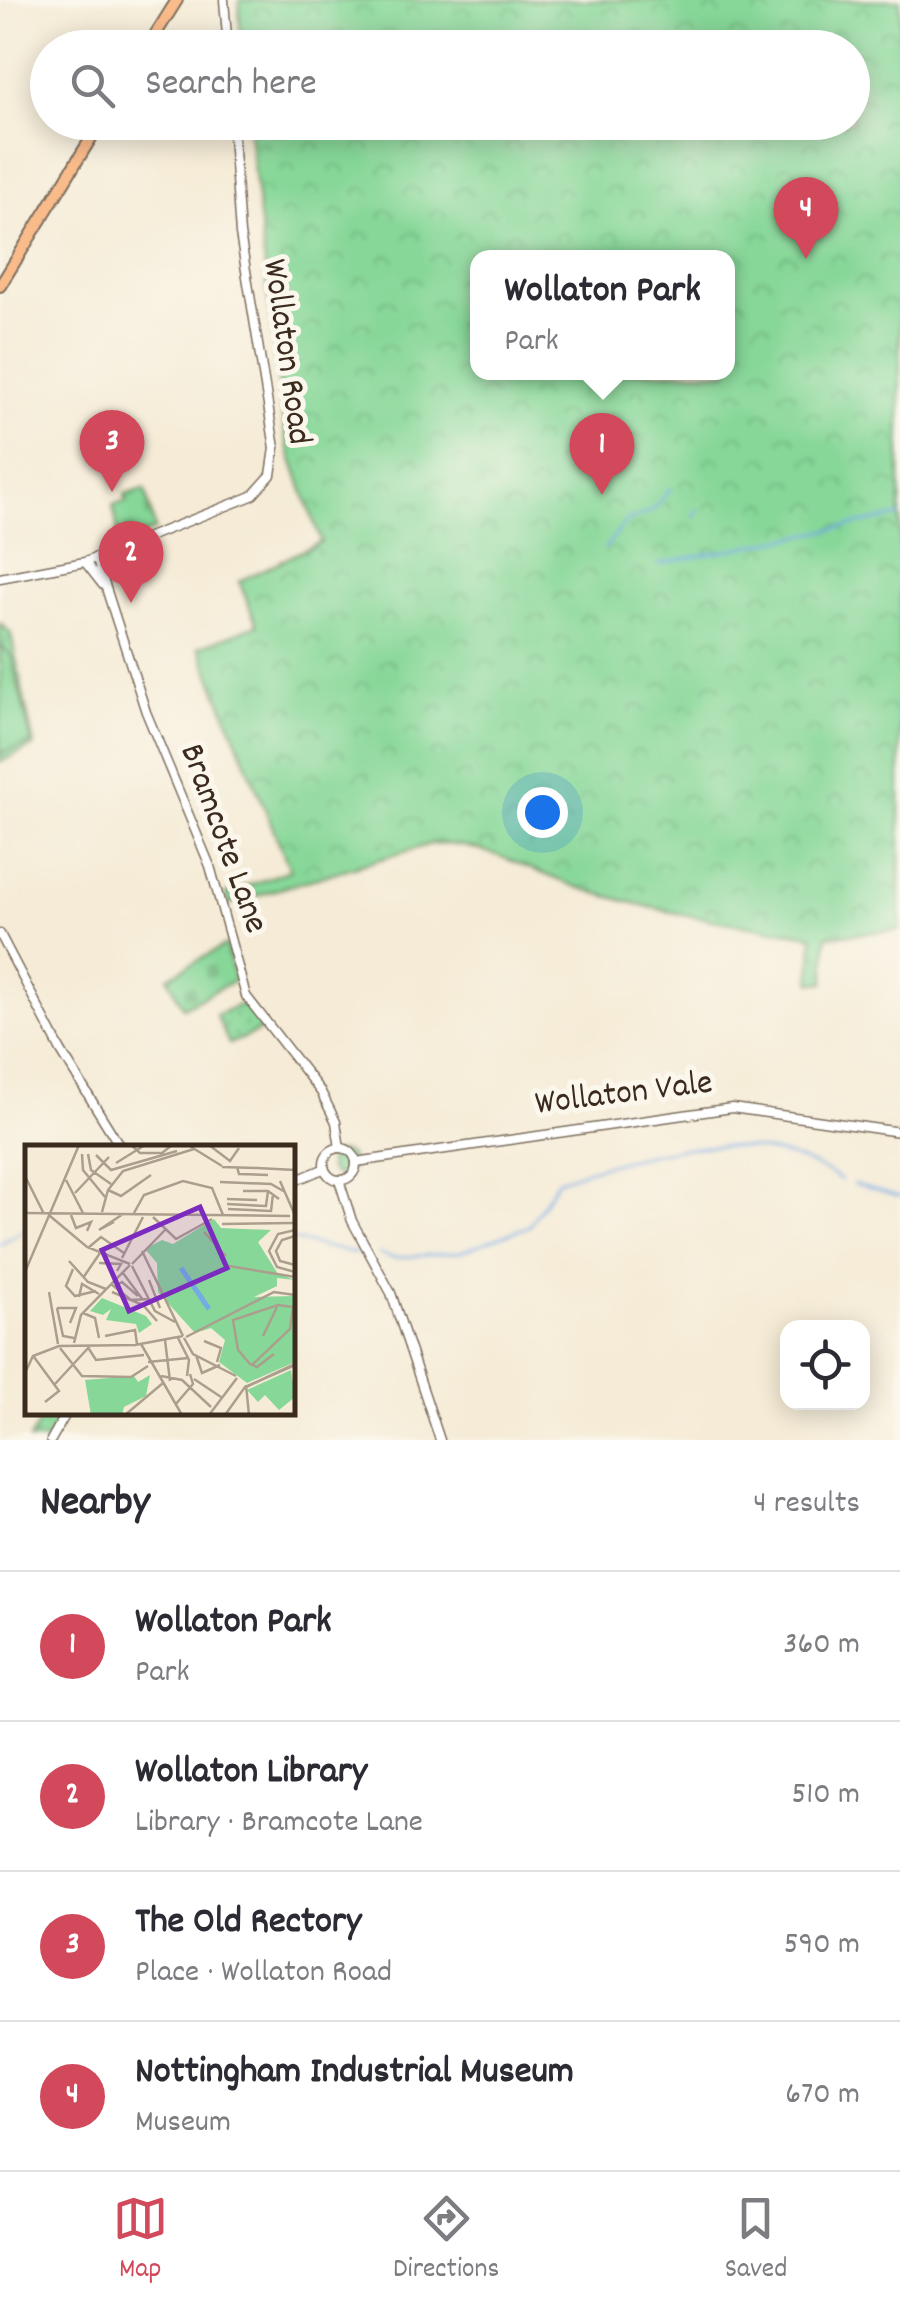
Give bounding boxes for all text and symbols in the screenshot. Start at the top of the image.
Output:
search box [30,30,870,140]
icon: search [65,58,120,113]
text: Search here [145,58,317,113]
pin: 4 [774,176,838,259]
popup [470,250,735,380]
street label: Wollaton Road [247,256,323,448]
text: Wollaton Park [504,265,701,320]
text: Park [504,320,559,366]
pin: 3 [80,410,144,492]
pin: 1 [570,412,634,495]
pin: 2 [98,520,164,603]
street label: Bramcote Lane [165,737,279,941]
your location [517,787,568,838]
street label: Wollaton Vale [532,1059,716,1131]
inset map [25,1145,295,1415]
map controls [780,1320,870,1410]
button: locate [780,1320,870,1410]
text: Nearby [40,1475,150,1535]
text: 4 results [753,1482,860,1528]
text: Wollaton Park [135,1596,332,1651]
text: 1 [69,1623,76,1669]
text: 360 m [783,1623,860,1669]
text: Park [135,1651,190,1697]
text: Wollaton Library [135,1746,367,1801]
text: 2 [66,1773,79,1819]
text: 510 m [791,1773,860,1819]
text: Library · Bramcote Lane [135,1801,423,1847]
text: The Old Rectory [135,1896,361,1951]
text: 3 [65,1923,80,1969]
text: 590 m [784,1923,860,1969]
text: Place · Wollaton Road [135,1951,392,1997]
text: Nottingham Industrial Museum [135,2046,574,2101]
text: 4 [66,2073,79,2119]
text: 670 m [785,2073,860,2119]
text: Museum [135,2101,231,2147]
tab: Map [113,2191,168,2291]
tab: Directions [393,2191,499,2291]
tab: Saved [725,2191,787,2291]

